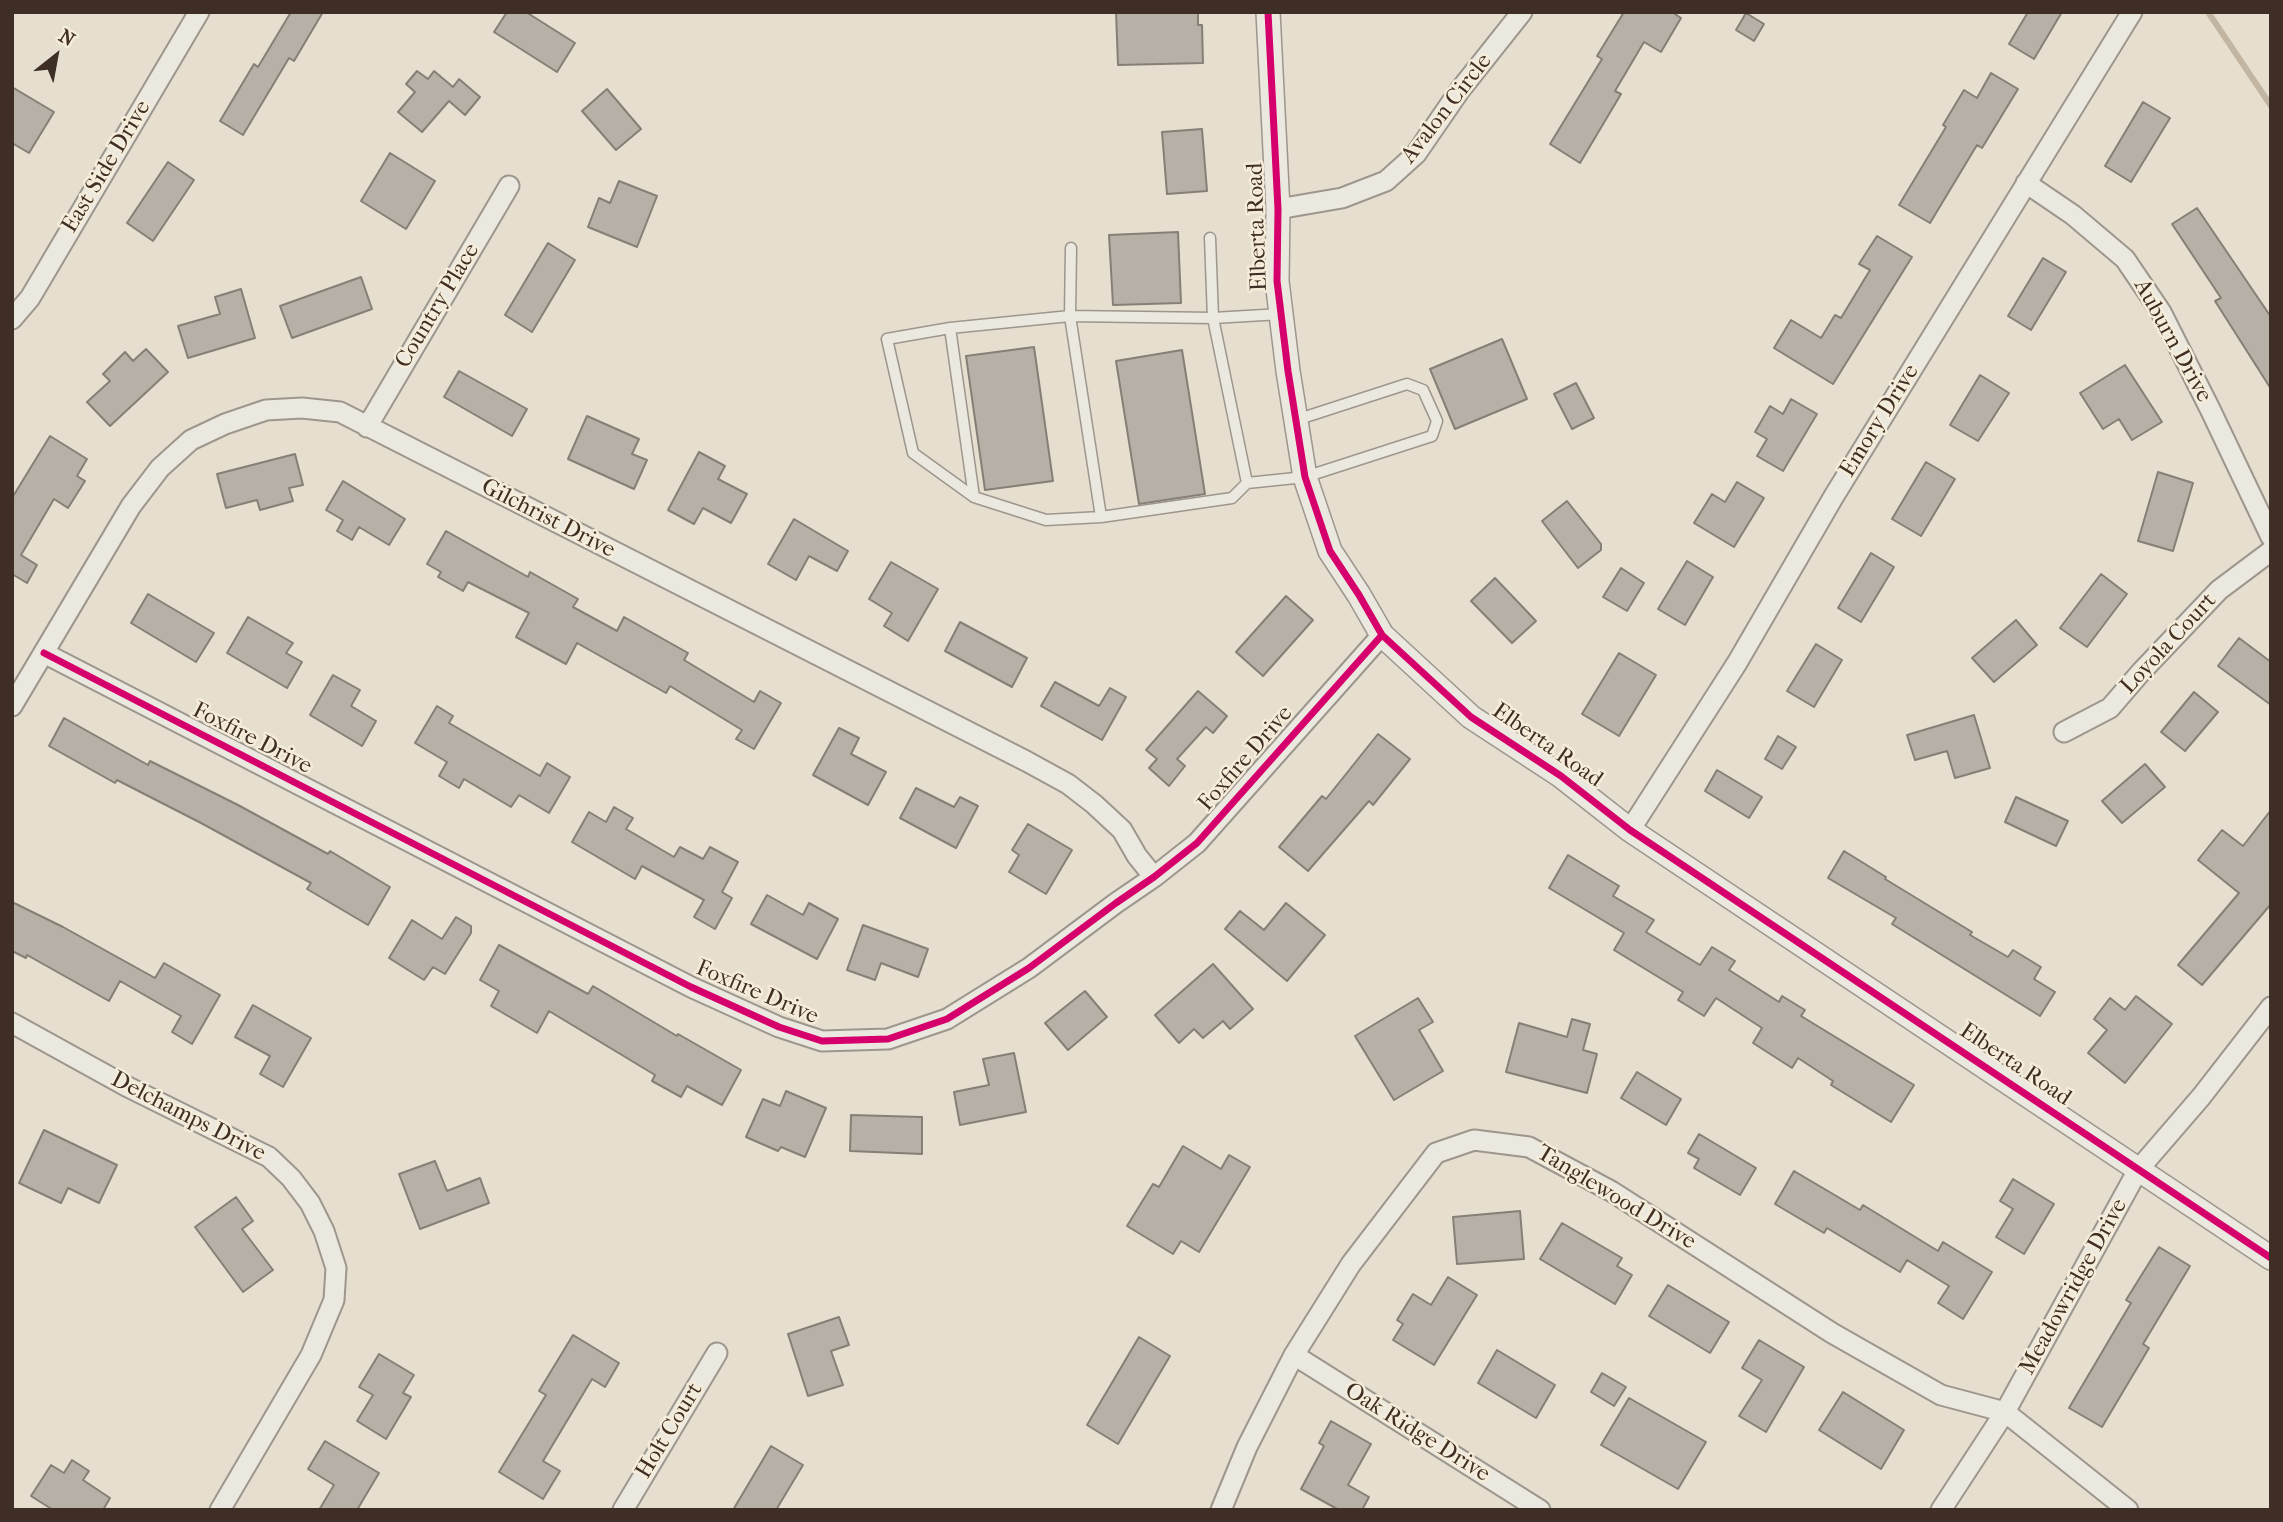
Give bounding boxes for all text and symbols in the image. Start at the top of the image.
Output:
north arrow [21,21,91,91]
text: N [55,25,79,51]
street label: Avalon Circle [1396,49,1498,169]
street label: East Side Drive [57,96,157,238]
street label: Elberta Road [1242,162,1274,292]
street label: Country Place [390,239,486,373]
street label: Auburn Drive [2127,275,2217,407]
street label: Emory Drive [1834,360,1926,482]
street label: Gilchrist Drive [476,473,620,565]
street label: Loyola Court [2115,588,2223,700]
street label: Foxfire Drive [188,697,316,781]
street label: Elberta Road [1486,698,1608,794]
street label: Foxfire Drive [1193,701,1299,817]
street label: Foxfire Drive [692,955,822,1031]
street label: Elberta Road [1954,1018,2076,1112]
street label: Delchamps Drive [106,1066,270,1168]
street label: Tanglewood Drive [1531,1140,1701,1256]
street label: Meadowridge Drive [2014,1194,2134,1380]
street label: Oak Ridge Drive [1339,1377,1495,1489]
street label: Holt Court [631,1378,709,1484]

